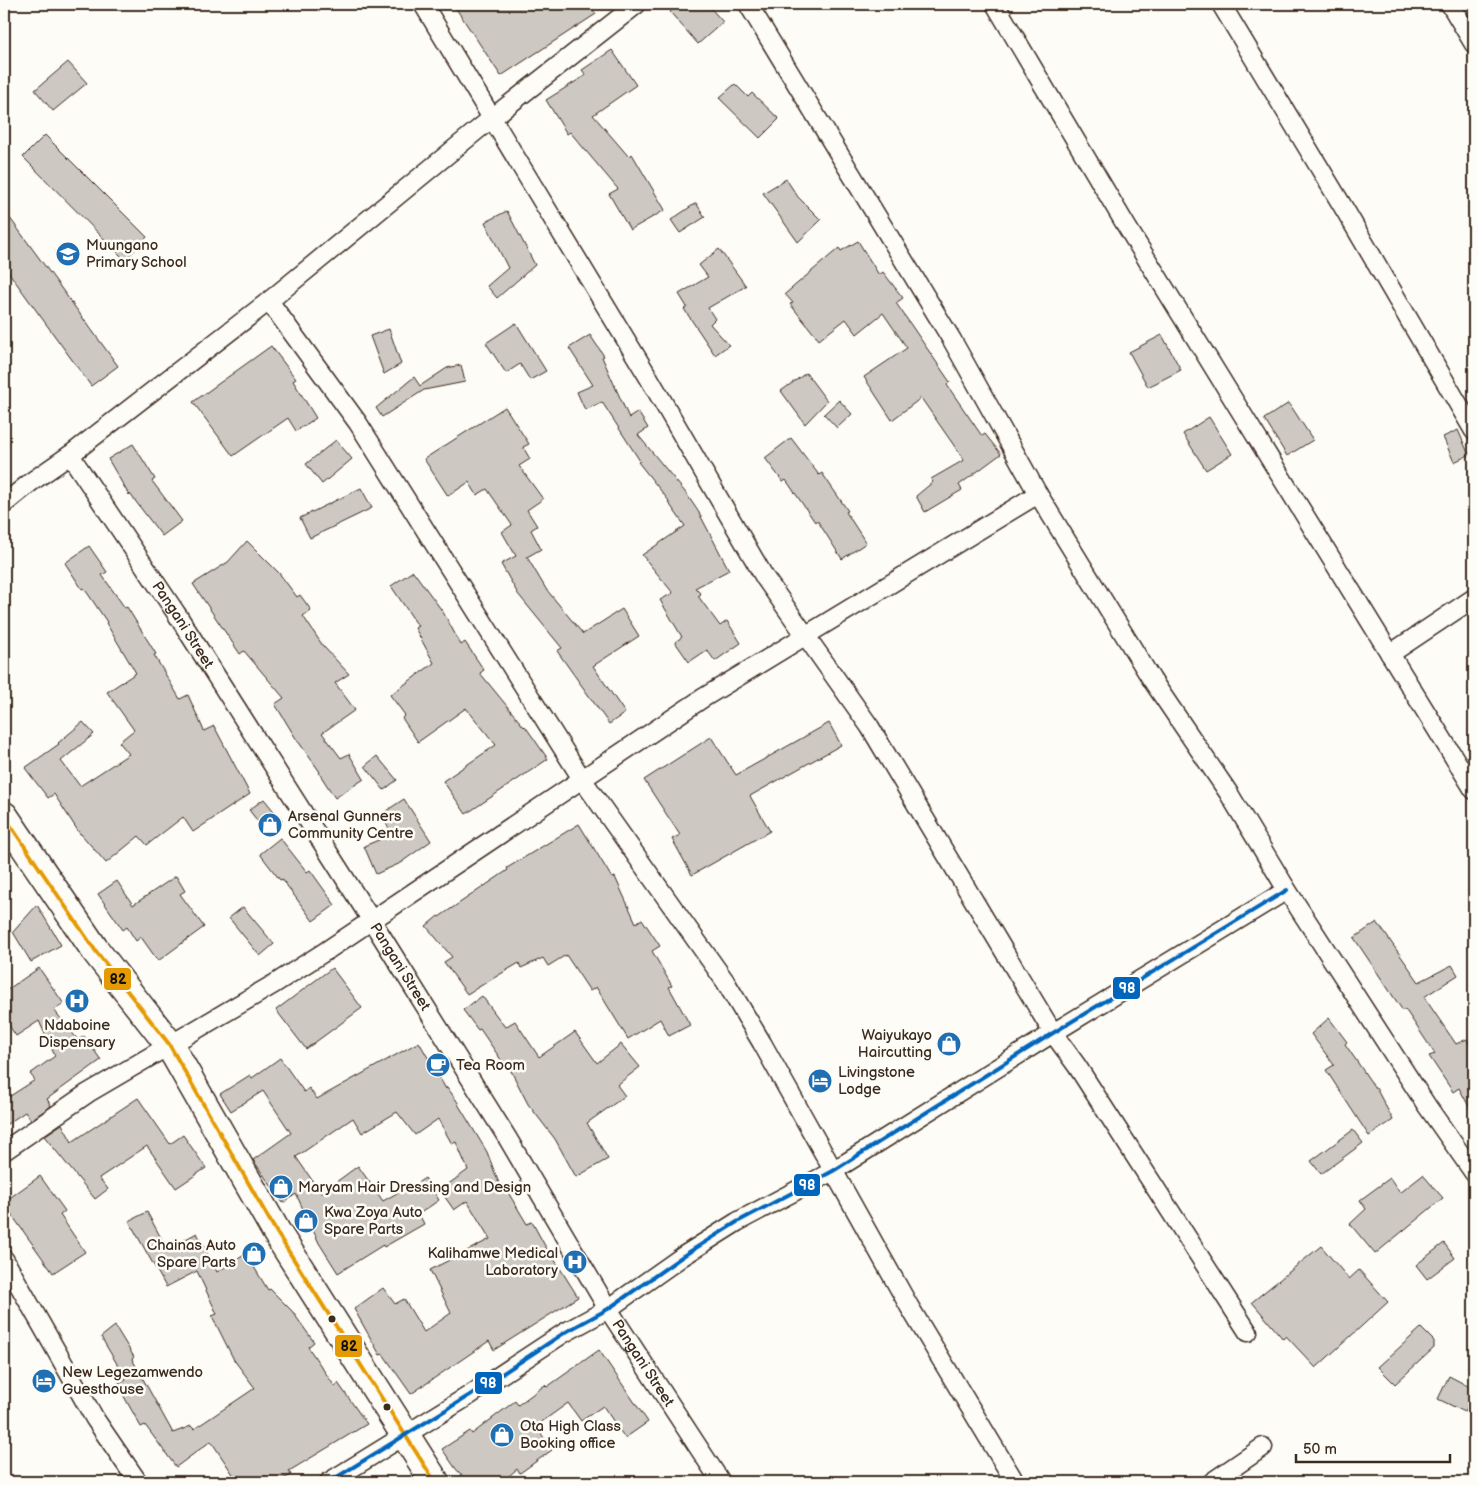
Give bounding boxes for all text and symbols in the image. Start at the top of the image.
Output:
place label: Muungano Primary School [86,236,187,272]
school or university icon: Muungano Primary School [55,241,81,267]
street label: Pangani Street [147,578,218,672]
place label: Arsenal Gunners Community Centre [288,807,413,843]
shop icon: Arsenal Gunners Community Centre [257,812,283,838]
street label: Pangani Street [365,919,435,1015]
line badge: 82 [103,967,132,991]
text: 82 [110,971,127,988]
line badge: 98 [1112,976,1141,1000]
text: 98 [1119,980,1135,997]
hospital icon: Ndaboine Dispensary [64,988,90,1014]
place label: Ndaboine Dispensary [39,1016,116,1052]
place label: Waiyukayo Haircutting [858,1026,932,1062]
shop icon: Waiyukayo Haircutting [936,1031,962,1057]
cafe icon: Tea Room [425,1052,451,1078]
place label: Tea Room [456,1056,525,1075]
place label: Livingstone Lodge [838,1063,915,1099]
hotel icon: Livingstone Lodge [807,1068,833,1094]
line badge: 98 [793,1173,821,1197]
shop icon: Maryam Hair Dressing and Design [268,1174,294,1200]
text: 98 [799,1177,815,1194]
place label: Maryam Hair Dressing and Design [298,1178,531,1197]
place label: Kwa Zoya Auto Spare Parts [324,1203,422,1239]
shop icon: Kwa Zoya Auto Spare Parts [293,1208,319,1234]
place label: Chainas Auto Spare Parts [147,1236,237,1272]
shop icon: Chainas Auto Spare Parts [241,1241,267,1267]
place label: Kalihamwe Medical Laboratory [427,1244,558,1280]
hospital icon: Kalihamwe Medical Laboratory [562,1249,588,1275]
unlabelled marker [327,1314,337,1324]
street label: Pangani Street [608,1316,678,1411]
line badge: 82 [334,1334,363,1358]
text: 82 [341,1338,358,1355]
place label: New Legezamwendo Guesthouse [62,1363,203,1399]
hotel icon: New Legezamwendo Guesthouse [31,1368,57,1394]
line badge: 98 [474,1371,503,1395]
text: 98 [480,1375,496,1392]
unlabelled marker [382,1402,392,1412]
place label: Ota High Class Booking office [520,1417,621,1453]
shop icon: Ota High Class Booking office [489,1422,515,1448]
scale bar [1296,1431,1449,1463]
text: 50 m [1303,1440,1337,1459]

